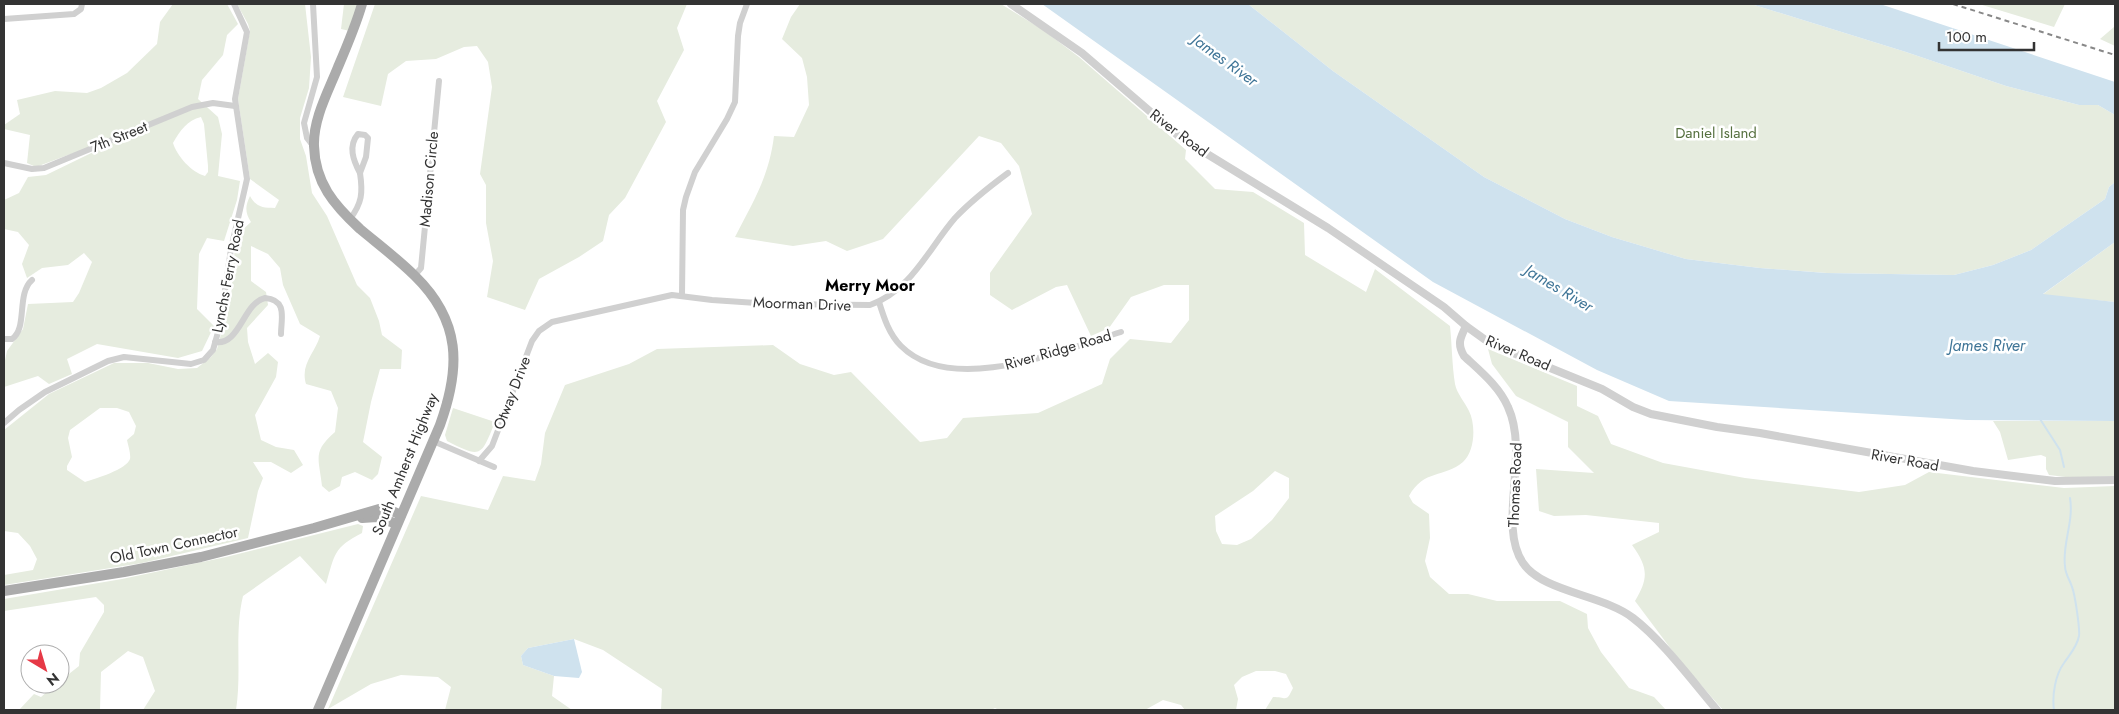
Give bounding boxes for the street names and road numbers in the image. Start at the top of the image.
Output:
street label: River Road [1145,104,1213,162]
street label: 7th Street [87,115,151,158]
street label: Madison Circle [414,130,444,228]
street label: Lynchs Ferry Road [206,217,250,335]
street label: Moorman Drive [752,291,852,317]
street label: River Ridge Road [1002,324,1114,376]
street label: River Road [1482,330,1554,376]
street label: Otway Drive [488,353,536,433]
street label: South Amherst Highway [366,389,444,538]
street label: Thomas Road [1503,442,1527,528]
street label: River Road [1869,443,1941,477]
street label: Old Town Connector [108,521,241,569]

